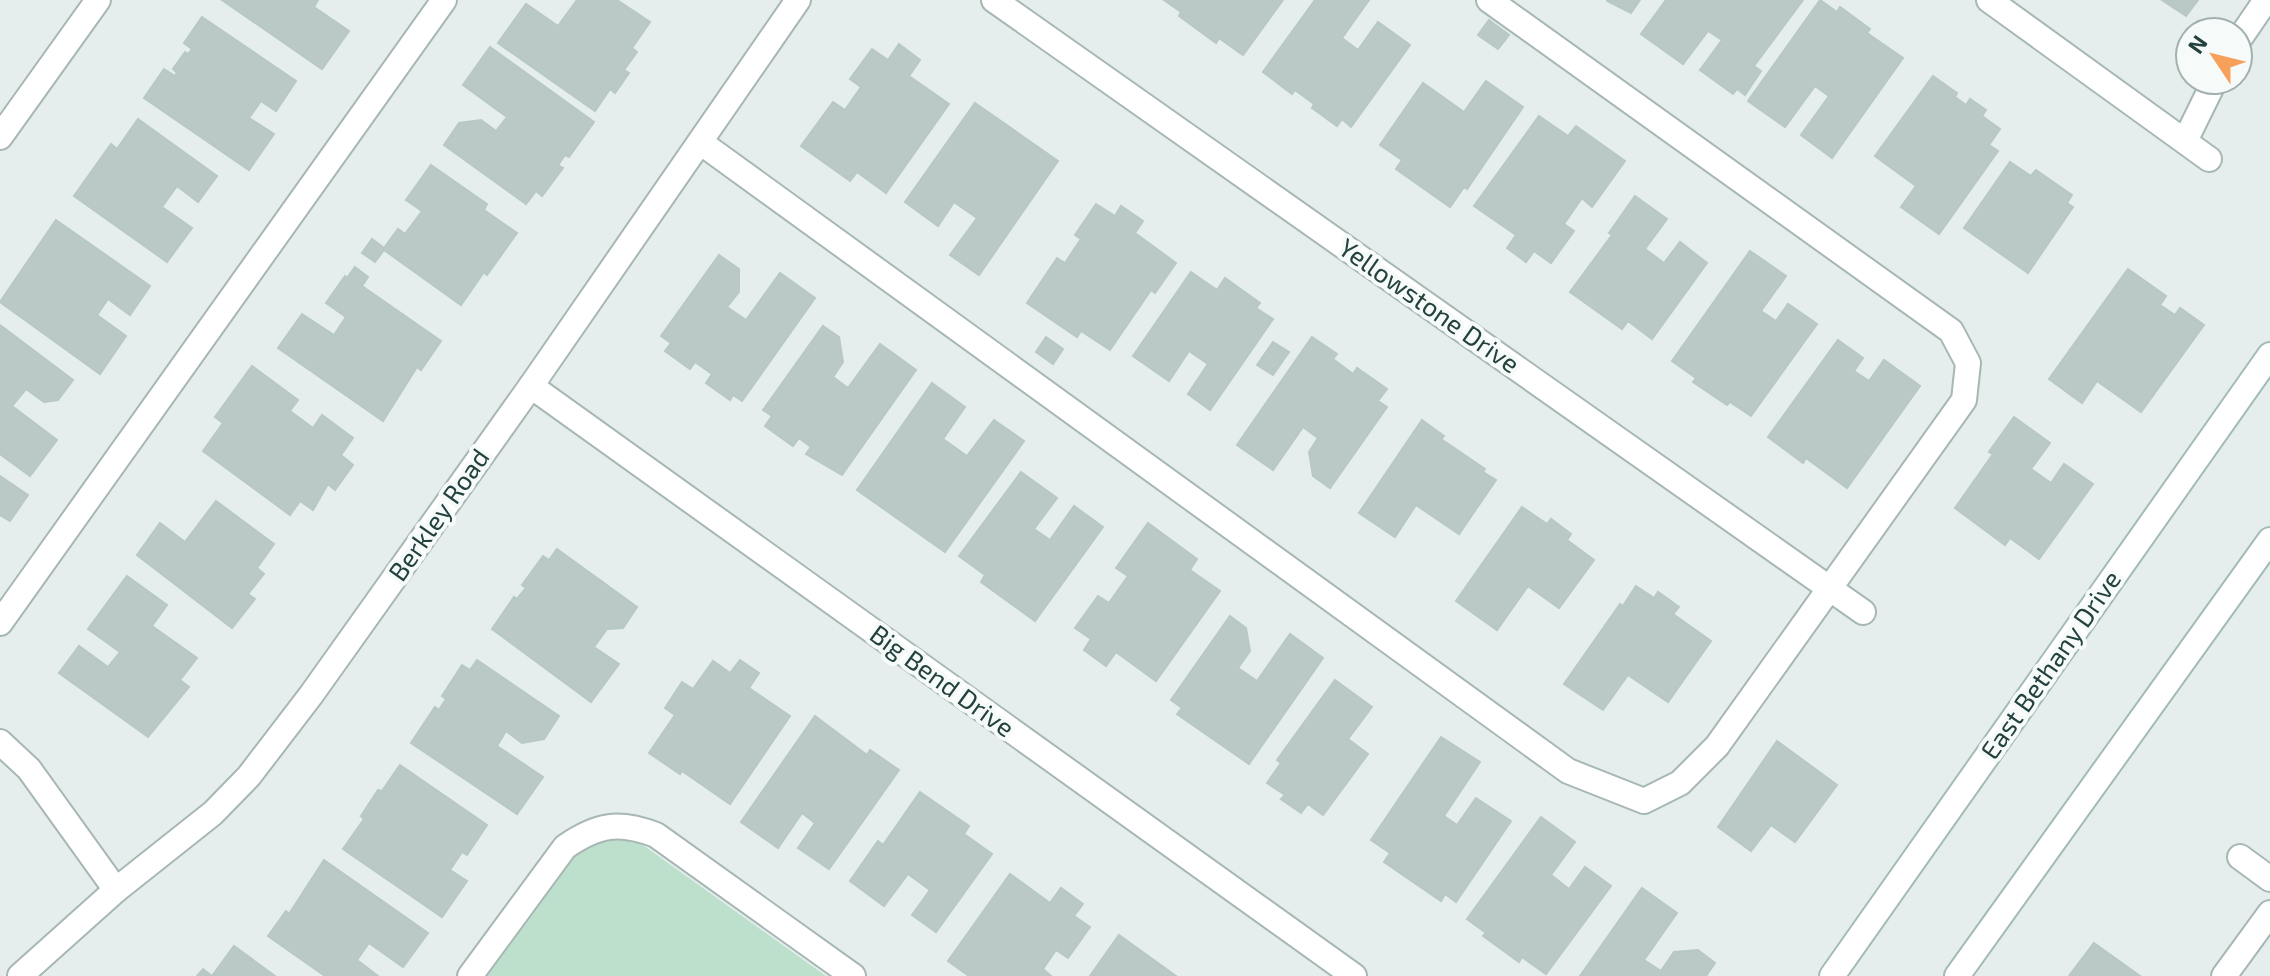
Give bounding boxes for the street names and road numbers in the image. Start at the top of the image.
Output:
street label: Yellowstone Drive [1334,231,1526,379]
street label: Berkley Road [381,442,495,586]
street label: East Bethany Drive [1973,564,2126,764]
street label: Big Bend Drive [865,617,1021,742]

